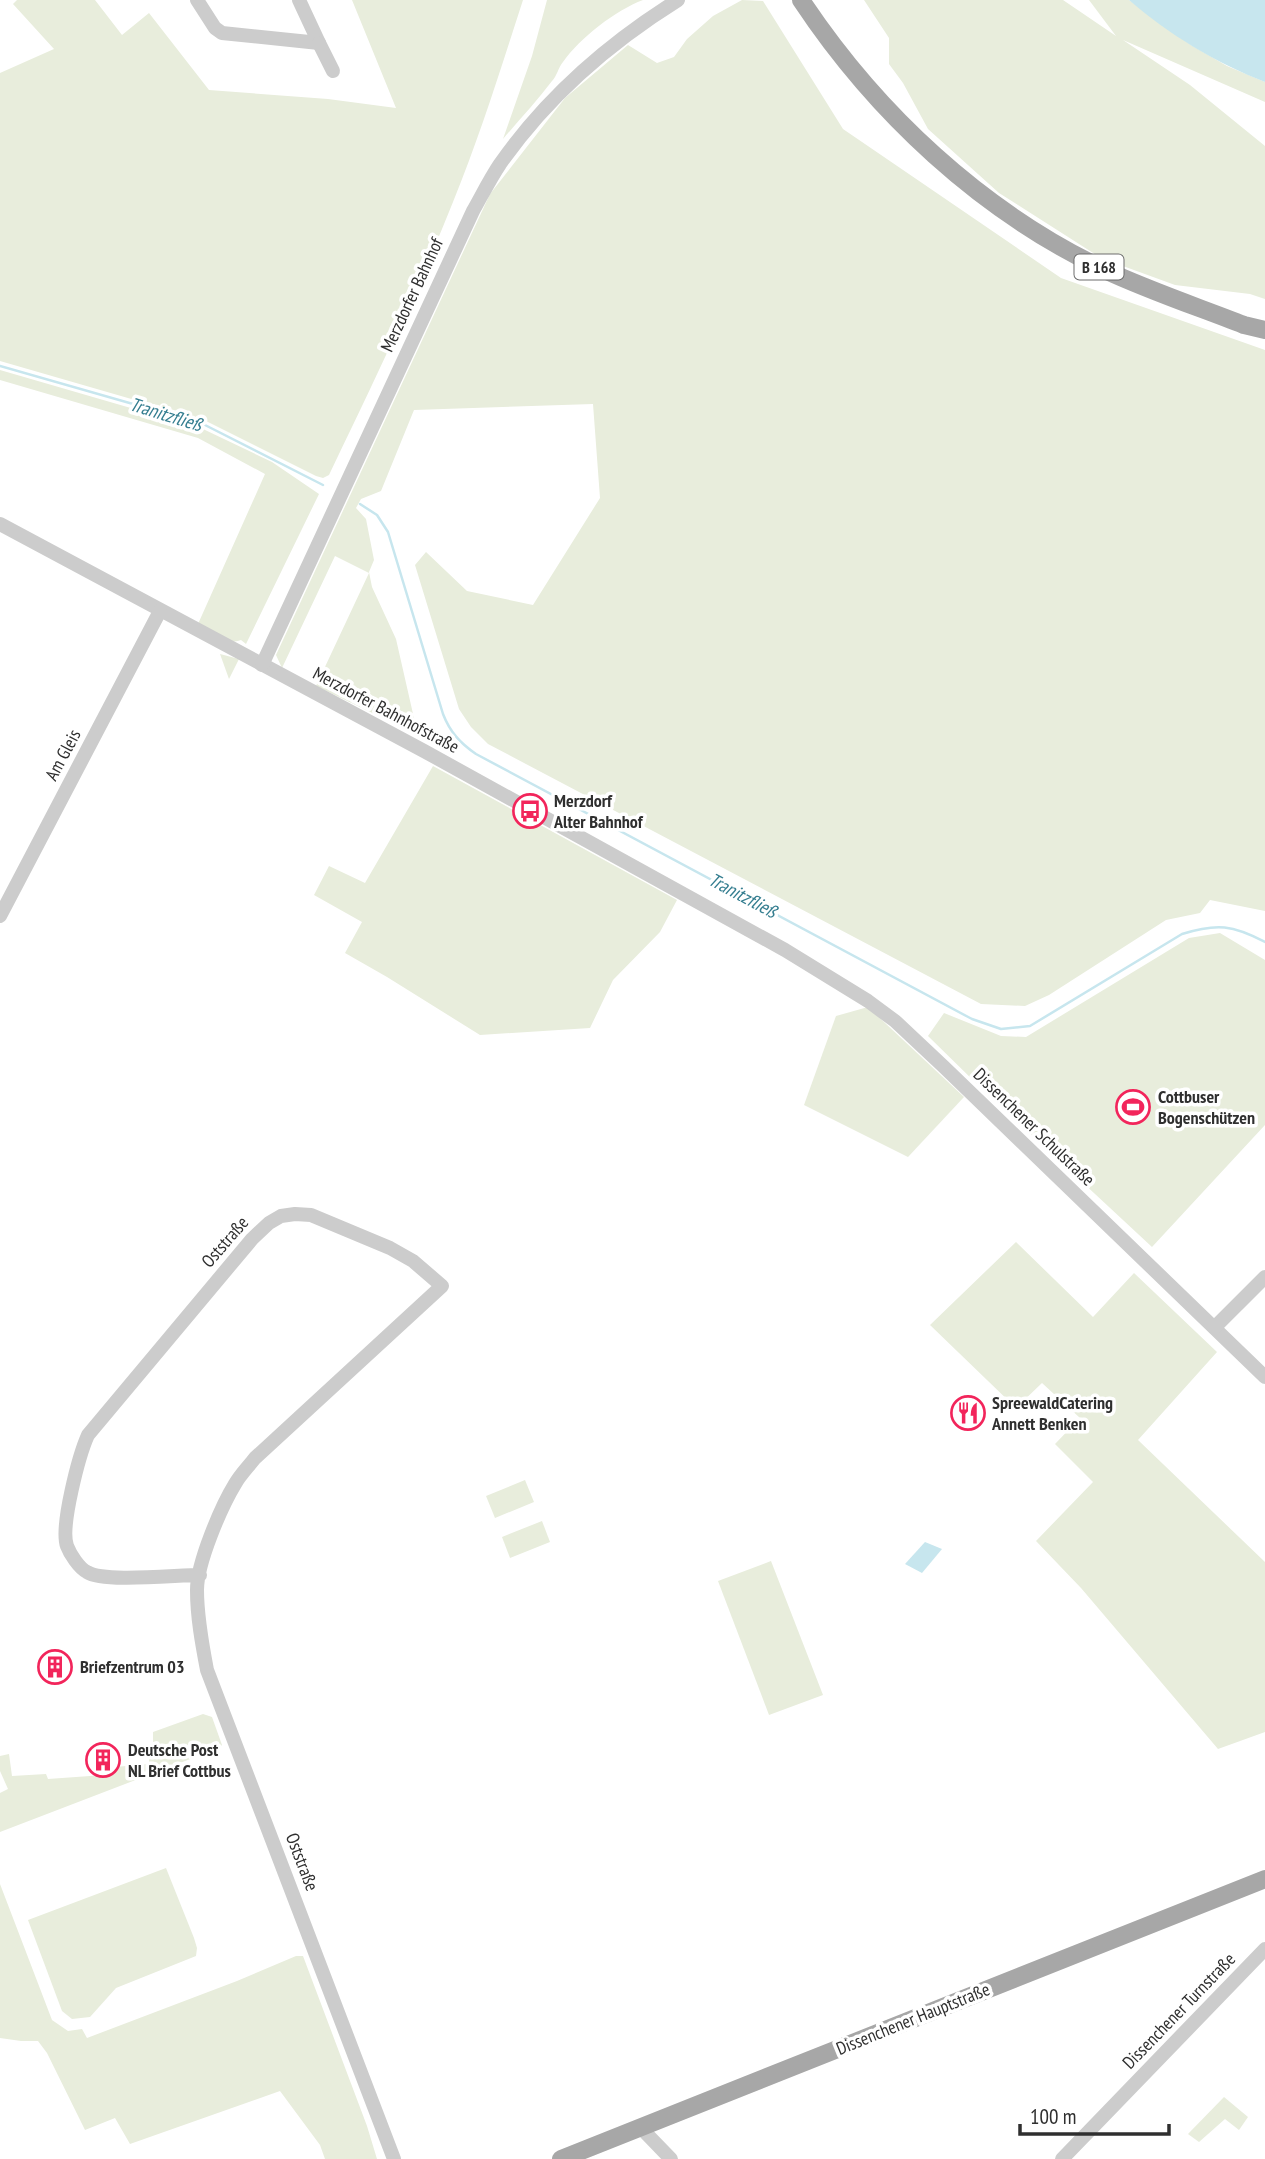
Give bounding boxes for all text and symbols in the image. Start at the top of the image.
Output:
street label: Merzdorfer Bahnhof [375,233,449,355]
road number: B 168 [1074,255,1124,280]
water label: Tranitzfließ [127,392,207,437]
street label: Merzdorfer Bahnhofstraße [309,661,463,758]
street label: Am Gleis [40,725,86,784]
place label: Merzdorf Alter Bahnhof [553,789,644,833]
bus stop icon: Merzdorf Alter Bahnhof [511,792,549,830]
water label: Tranitzfließ [705,867,783,924]
street label: Dissenchener Schulstraße [969,1063,1100,1191]
place label: Cottbuser Bogenschützen [1158,1085,1255,1129]
sports icon: Cottbuser Bogenschützen [1114,1088,1152,1126]
street label: Oststraße [196,1211,253,1272]
place label: SpreewaldCatering Annett Benken [991,1391,1113,1435]
restaurant icon: SpreewaldCatering Annett Benken [949,1394,987,1432]
building icon: Briefzentrum 03 [36,1648,74,1686]
place label: Briefzentrum 03 [80,1655,185,1678]
place label: Deutsche Post NL Brief Cottbus [128,1738,231,1782]
building icon: Deutsche Post NL Brief Cottbus [84,1741,122,1779]
street label: Oststraße [281,1830,324,1894]
street label: Dissenchener Turnstraße [1117,1948,1240,2074]
street label: Dissenchener Hauptstraße [833,1977,993,2060]
scale bar [1020,2092,1169,2136]
text: 100 m [1030,2103,1076,2130]

